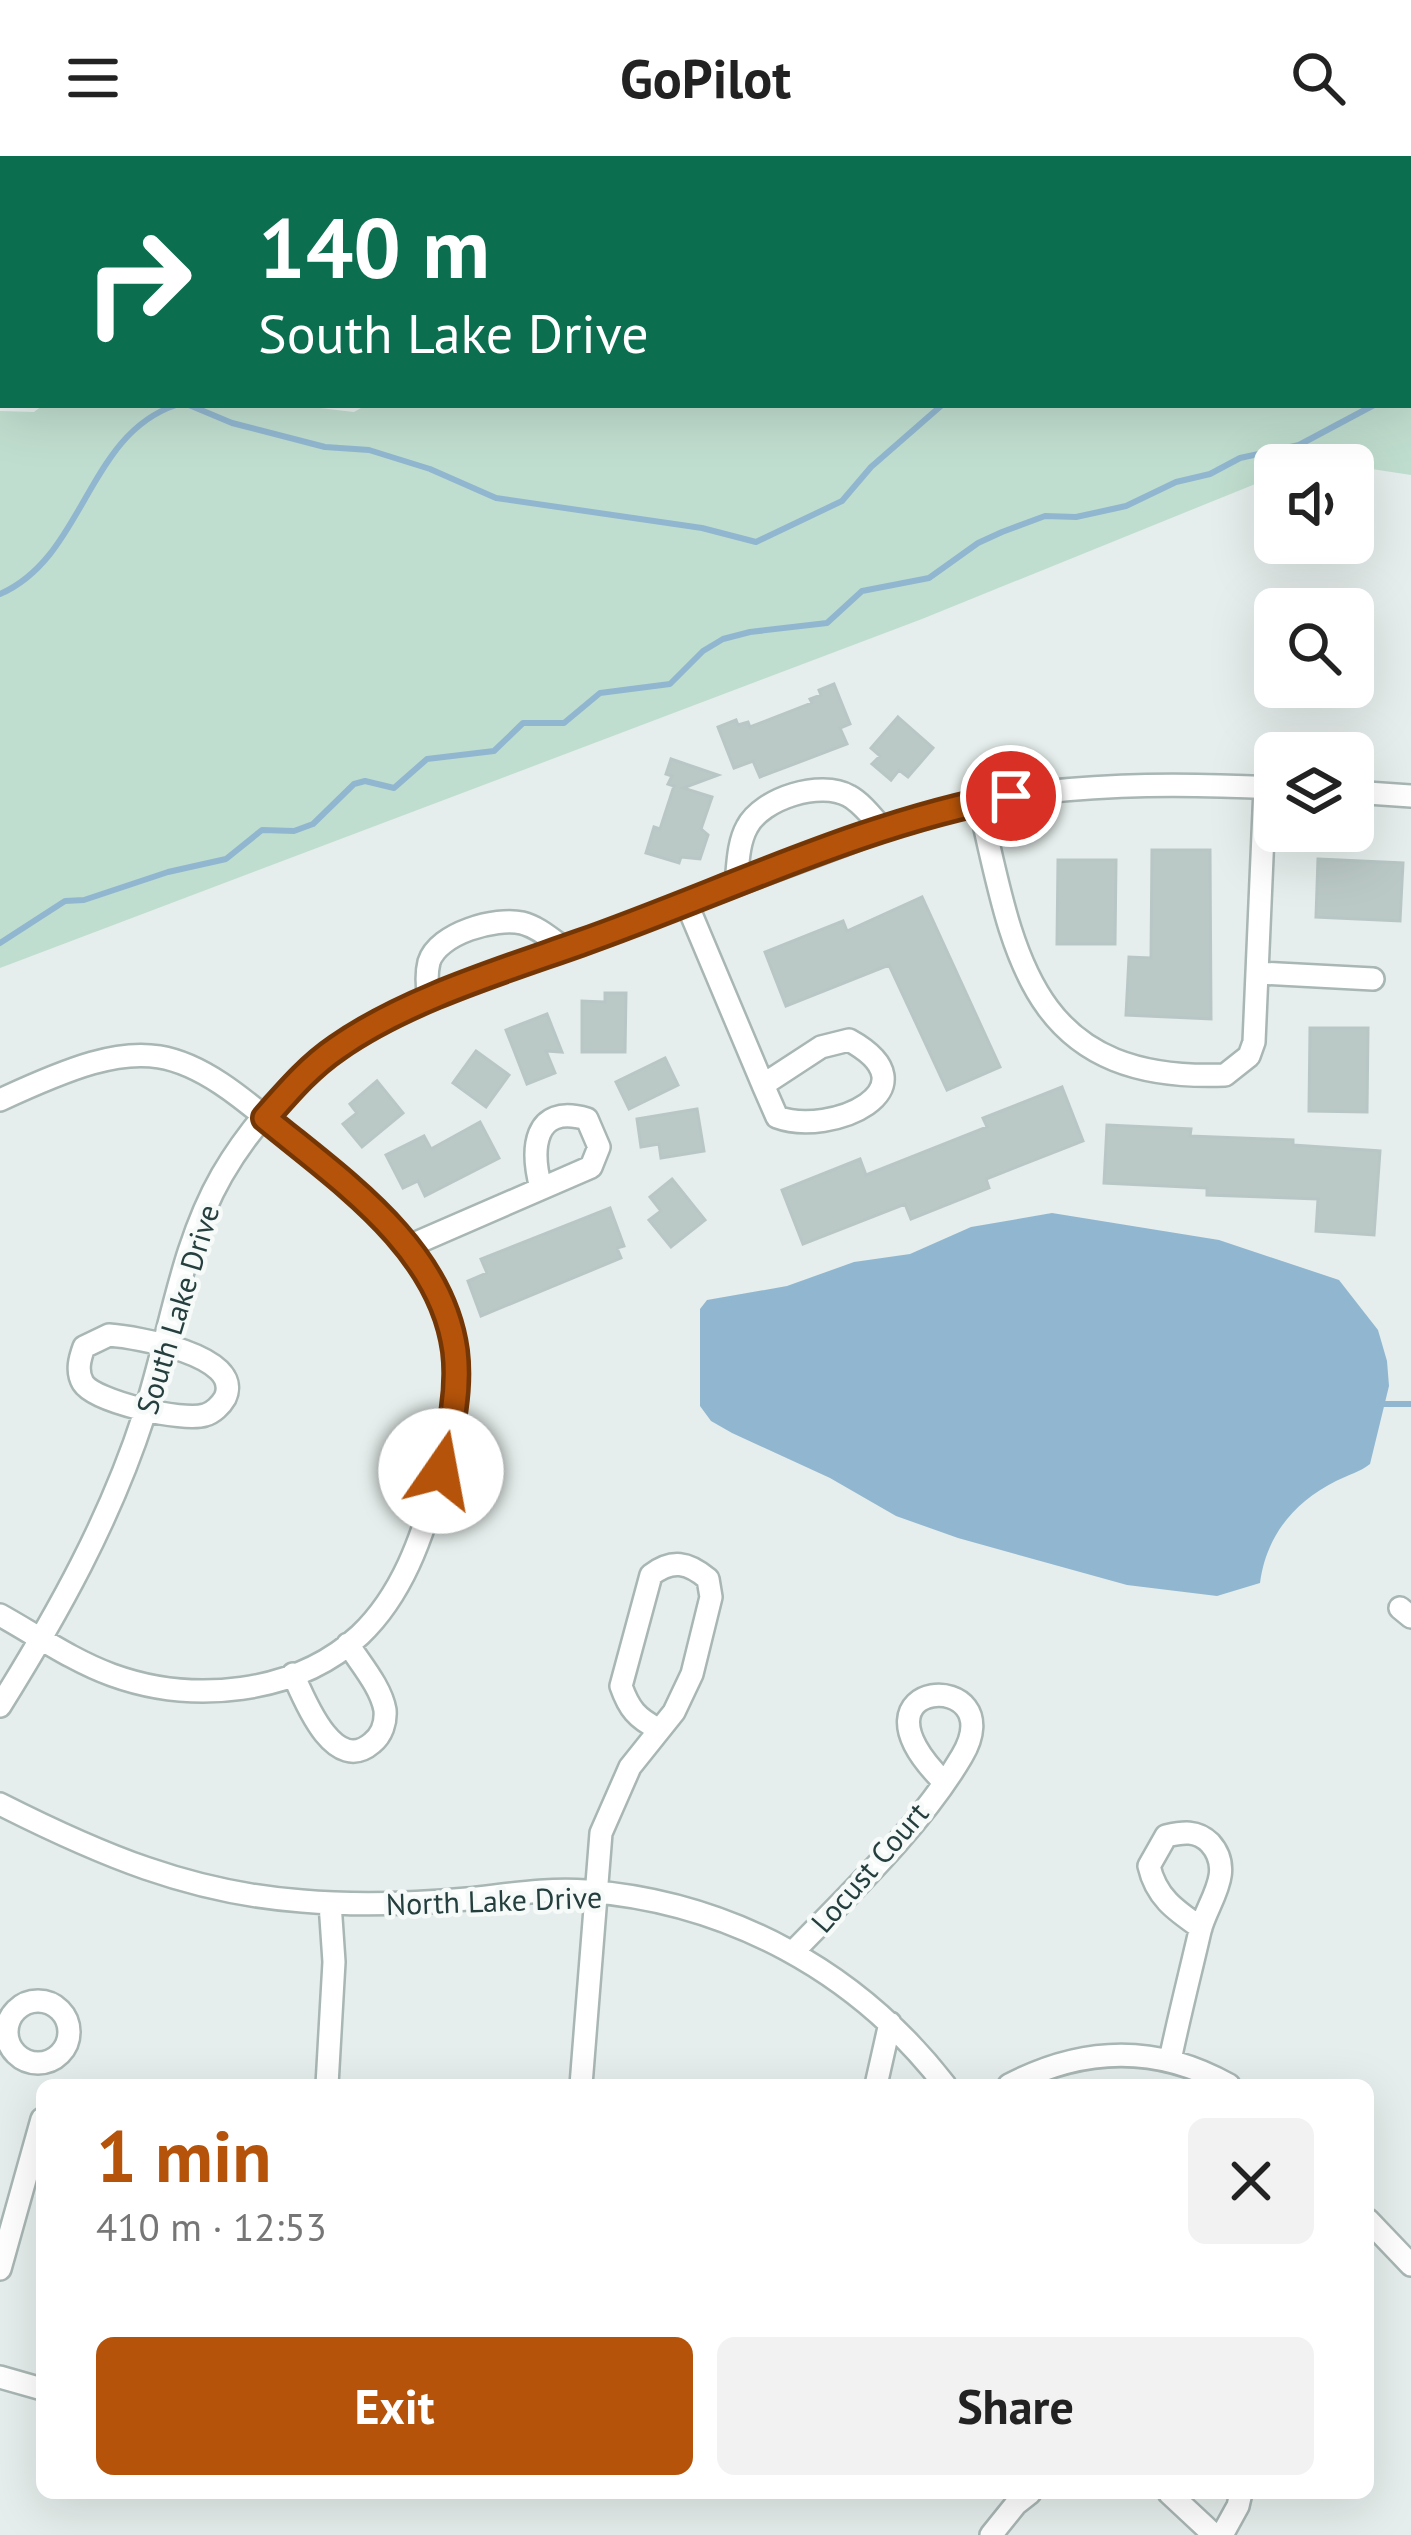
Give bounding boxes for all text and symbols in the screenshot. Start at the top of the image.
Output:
text: GoPilot [620,43,791,113]
icon: menu [60,45,126,111]
icon: search [1285,45,1351,111]
text: 140 m [258,192,490,301]
icon: right [60,204,216,360]
text: South Lake Drive [258,298,649,368]
map controls [1254,444,1374,852]
button: sound [1254,444,1374,564]
button: search [1254,588,1374,708]
button: layers [1254,732,1374,852]
pin [960,745,1062,847]
icon: arrive [978,763,1044,829]
street label: South Lake Drive [127,1200,227,1418]
position arrow [378,1408,504,1534]
street label: Locust Court [802,1794,936,1940]
street label: North Lake Drive [385,1877,603,1923]
text: 1 min [96,2109,272,2202]
button: close [1188,2118,1314,2244]
text: 410 m · 12:53 [96,2201,327,2252]
button: Exit [96,2337,693,2475]
button: Share [717,2337,1314,2475]

